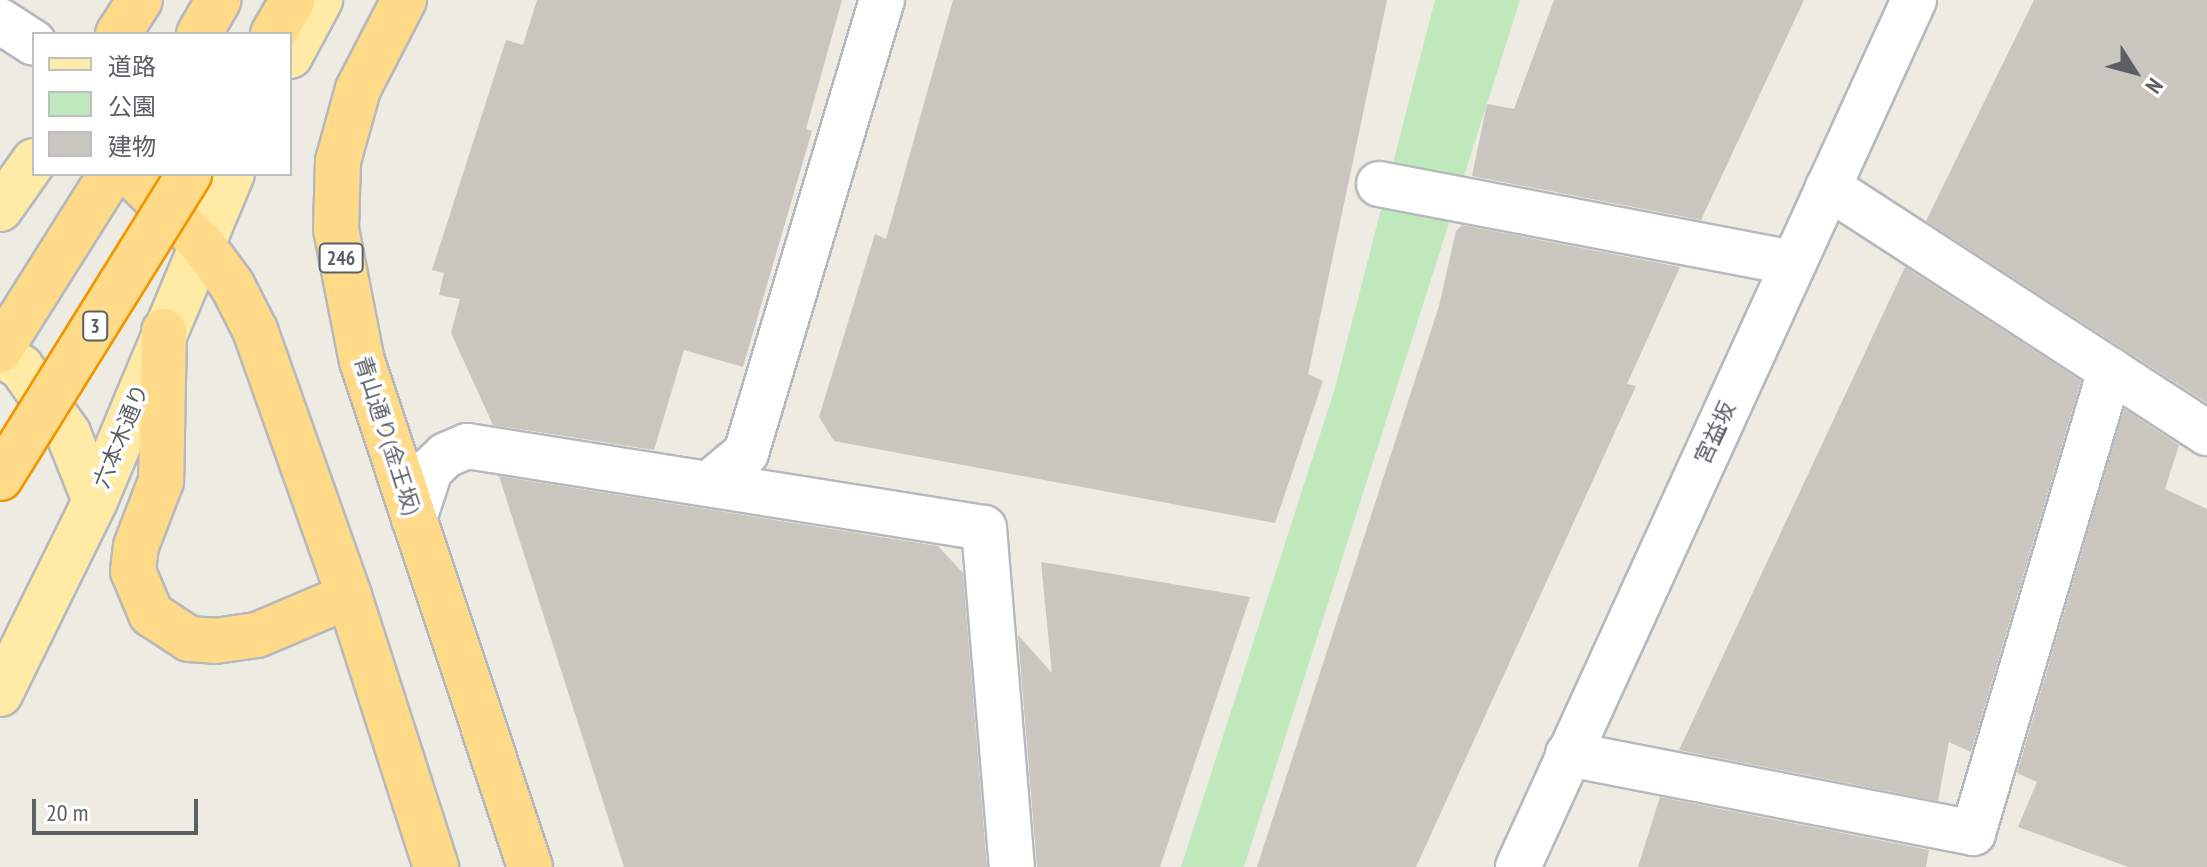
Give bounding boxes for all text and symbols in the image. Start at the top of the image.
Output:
legend [32,32,292,176]
north arrow [2095,32,2175,112]
text: 道路 [108,51,156,82]
text: N [2140,73,2169,99]
text: 公園 [108,91,156,122]
text: 建物 [108,131,156,162]
road number: 246 [317,242,365,274]
road number: 3 [81,310,109,342]
street label: 青山通り(金王坂) [349,353,425,517]
street label: 六本木通り [88,380,154,492]
street label: 宮益坂 [1689,398,1741,468]
scale bar [36,783,202,833]
text: 20 m [46,797,88,828]

